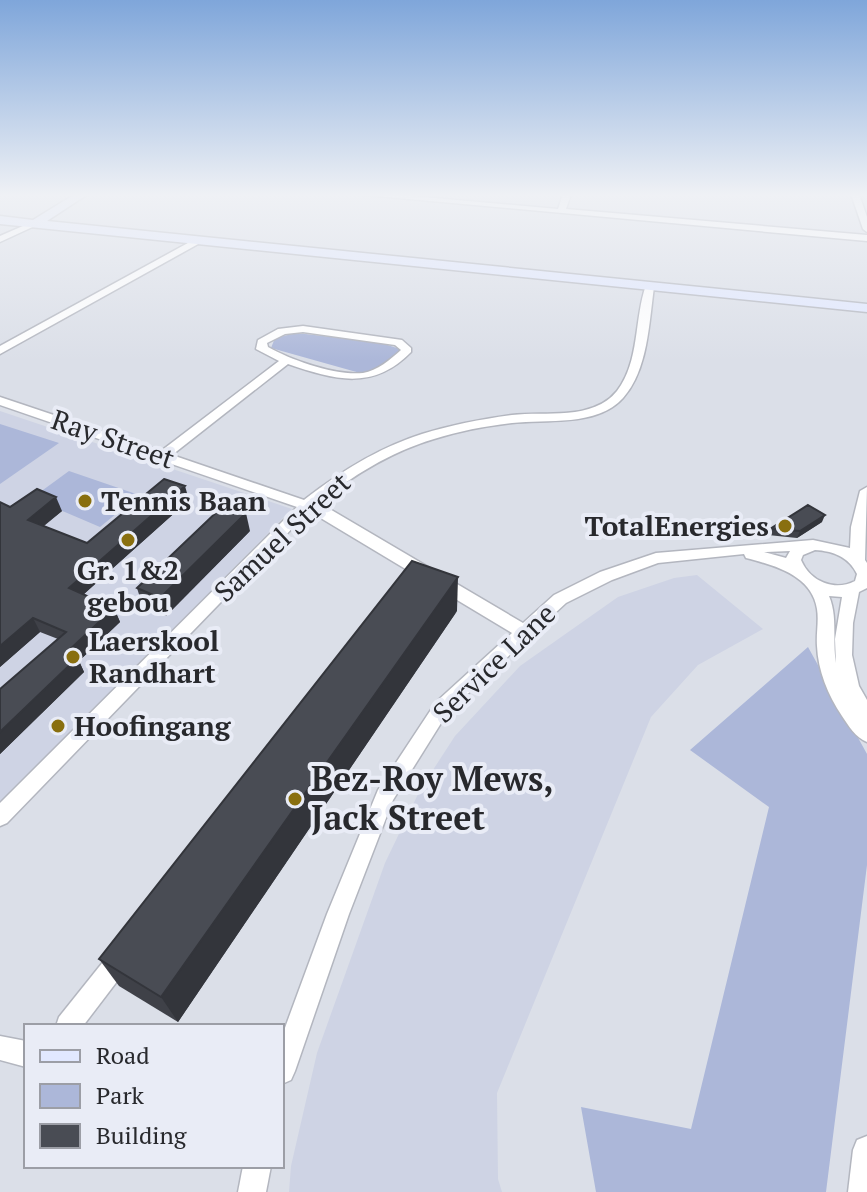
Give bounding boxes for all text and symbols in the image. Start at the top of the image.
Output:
street label: Ray Street [47,400,180,477]
street label: Samuel Street [206,464,358,609]
place label: Tennis Baan [101,482,266,519]
marker: Tennis Baan [76,492,94,510]
place label: TotalEnergies [585,507,769,544]
marker: TotalEnergies [776,517,794,535]
marker: Gr. 1&2 gebou [119,531,137,549]
place label: Gr. 1&2 gebou [77,551,179,620]
street label: Service Lane [424,595,563,730]
place label: Laerskool Randhart [89,622,219,691]
marker: Laerskool Randhart [64,648,82,666]
place label: Hoofingang [74,707,232,744]
marker: Hoofingang [49,717,67,735]
place label: Bez-Roy Mews, Jack Street [311,756,554,840]
marker: Bez-Roy Mews, Jack Street [286,790,304,808]
legend [24,1024,284,1168]
text: Road [96,1039,150,1071]
text: Park [96,1079,145,1111]
text: Building [96,1119,187,1151]

